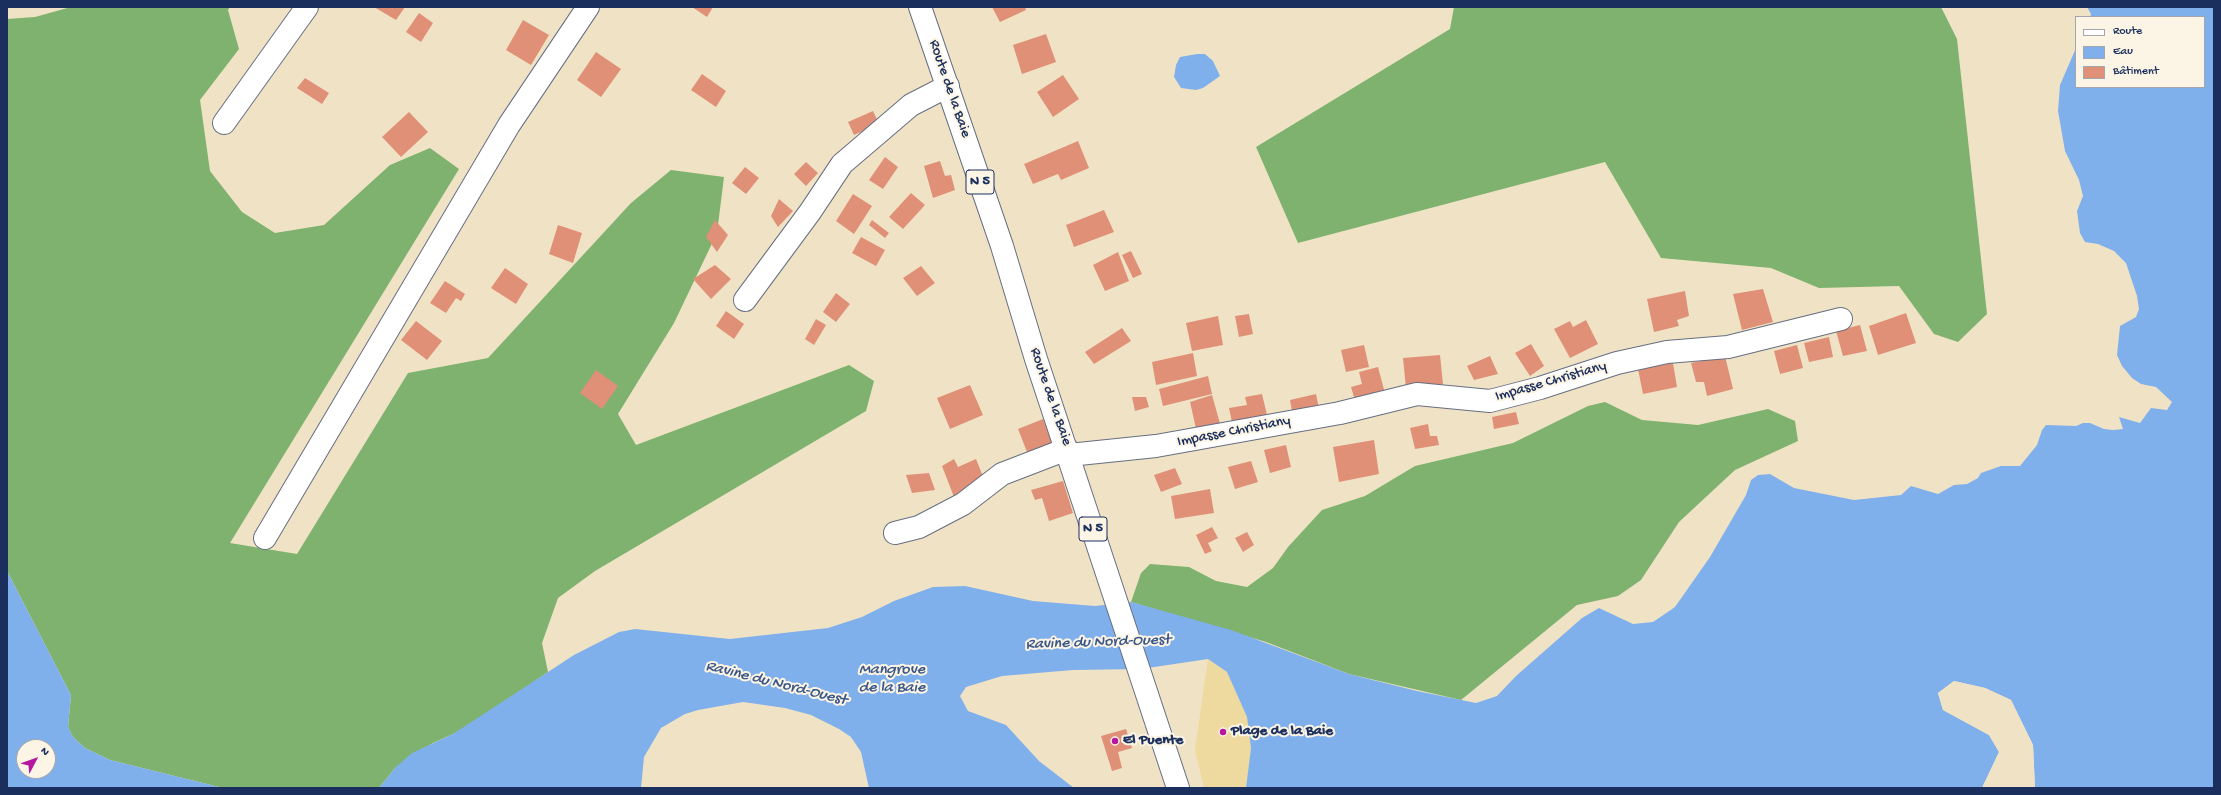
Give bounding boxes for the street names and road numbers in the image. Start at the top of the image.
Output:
street label: Route de la Baie [924,38,974,140]
road number: N 5 [966,170,994,194]
street label: Route de la Baie [1025,346,1075,448]
street label: Impasse Christiany [1493,358,1609,406]
street label: Impasse Christiany [1176,412,1292,452]
road number: N 5 [1079,517,1107,541]

